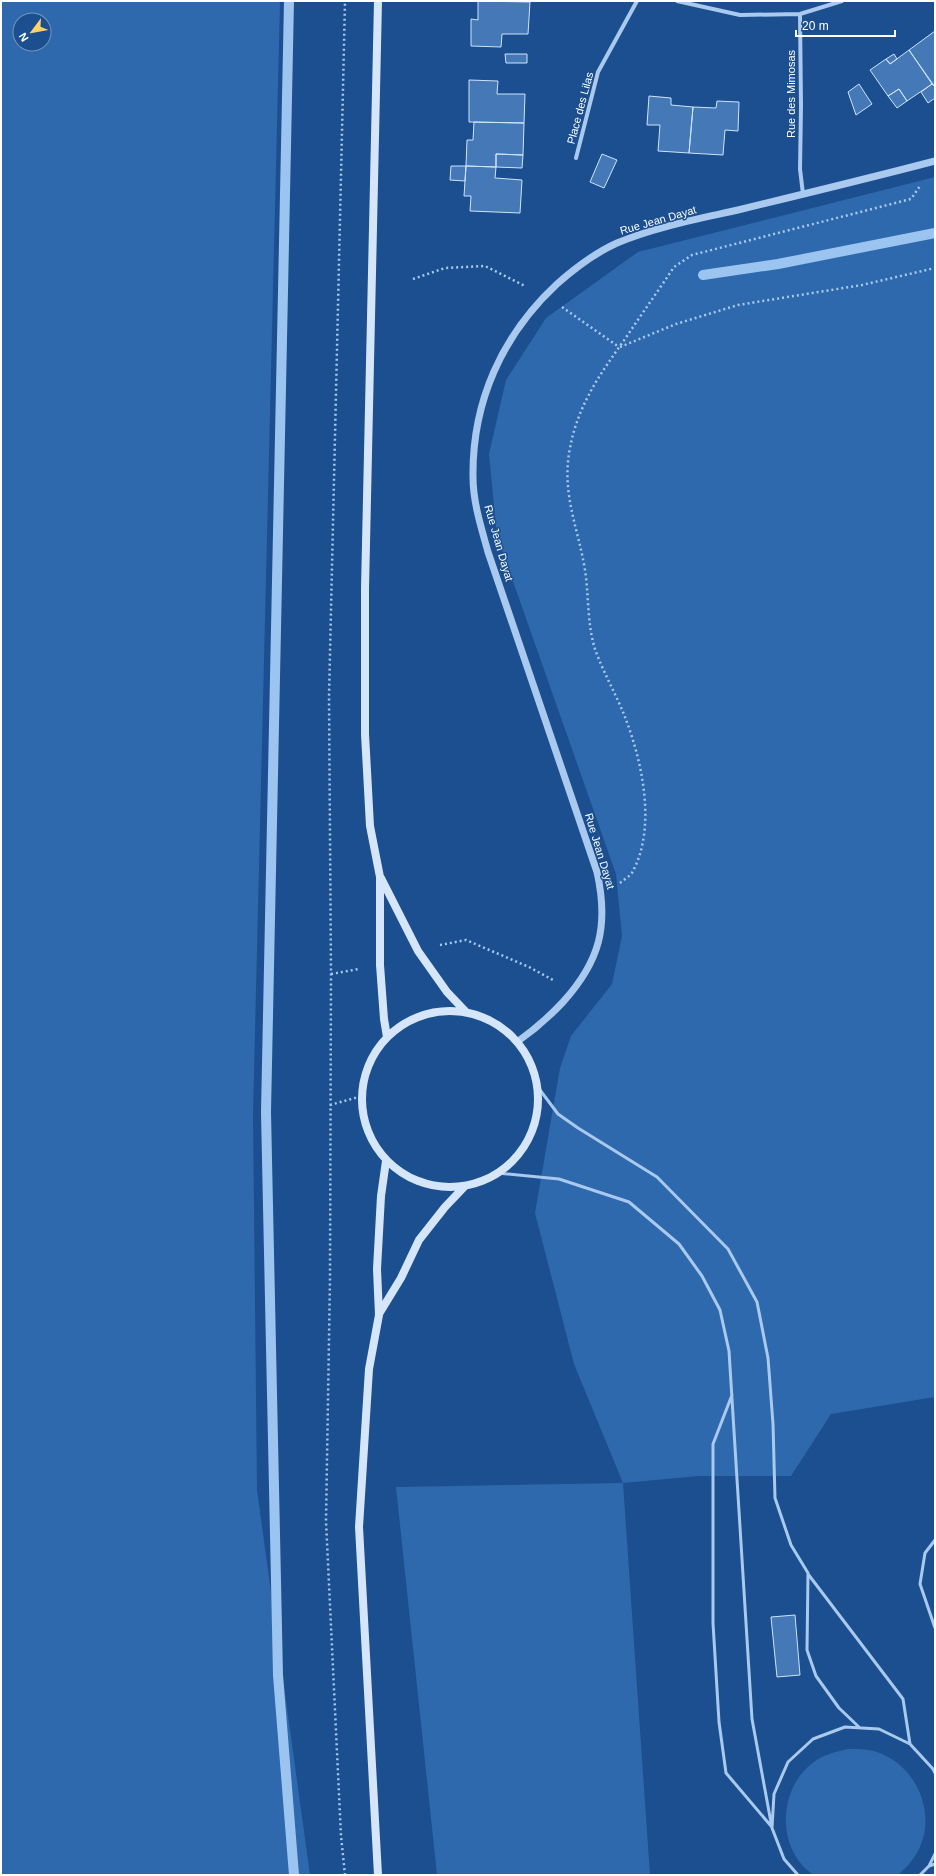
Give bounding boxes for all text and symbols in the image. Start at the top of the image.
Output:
north arrow [12,12,52,52]
scale bar [796,12,895,38]
text: 20 m [802,19,829,33]
text: N [16,31,31,44]
street label: Rue des Mimosas [785,49,797,138]
street label: Place des Lilas [565,70,595,145]
street label: Rue Jean Dayat [618,203,698,237]
street label: Rue Jean Dayat [482,503,516,583]
street label: Rue Jean Dayat [583,812,617,890]

